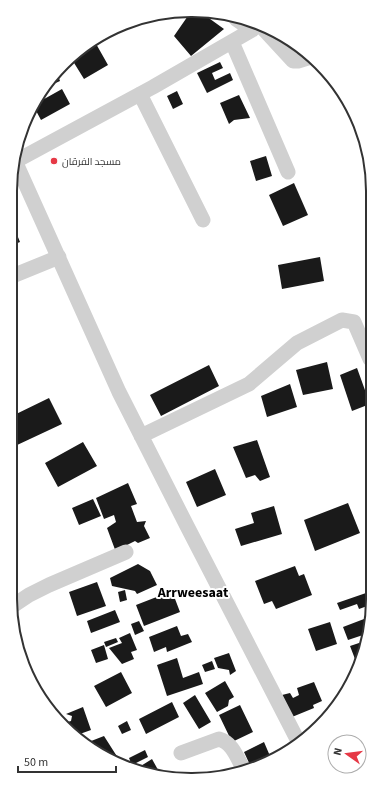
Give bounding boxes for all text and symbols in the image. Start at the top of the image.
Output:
place label: مسجد الفرقان [62,155,121,169]
marker: مسجد الفرقان [49,156,59,166]
district label: Arrweesaat [157,583,229,603]
north arrow [327,734,367,774]
text: N [330,746,346,757]
scale bar [18,748,116,774]
text: 50 m [24,754,48,771]

